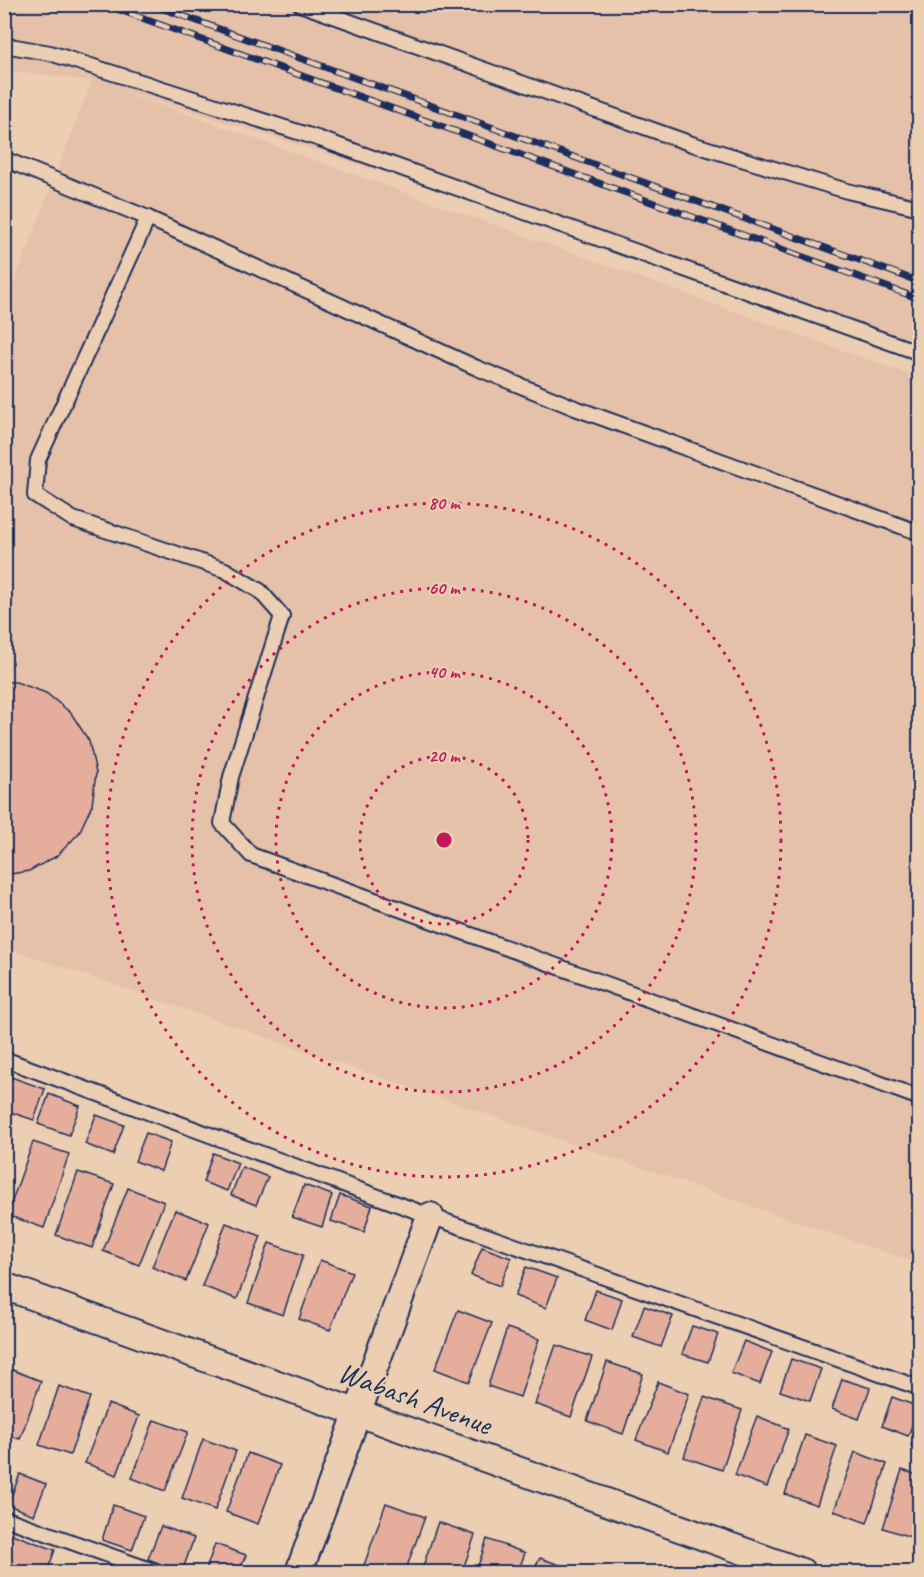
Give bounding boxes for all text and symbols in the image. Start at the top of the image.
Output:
text: 80 m [429,492,461,514]
text: 60 m [428,577,461,599]
text: 40 m [429,661,461,683]
text: 20 m [429,745,461,767]
centre of rings [434,830,454,850]
street label: Wabash Avenue [333,1353,499,1444]

